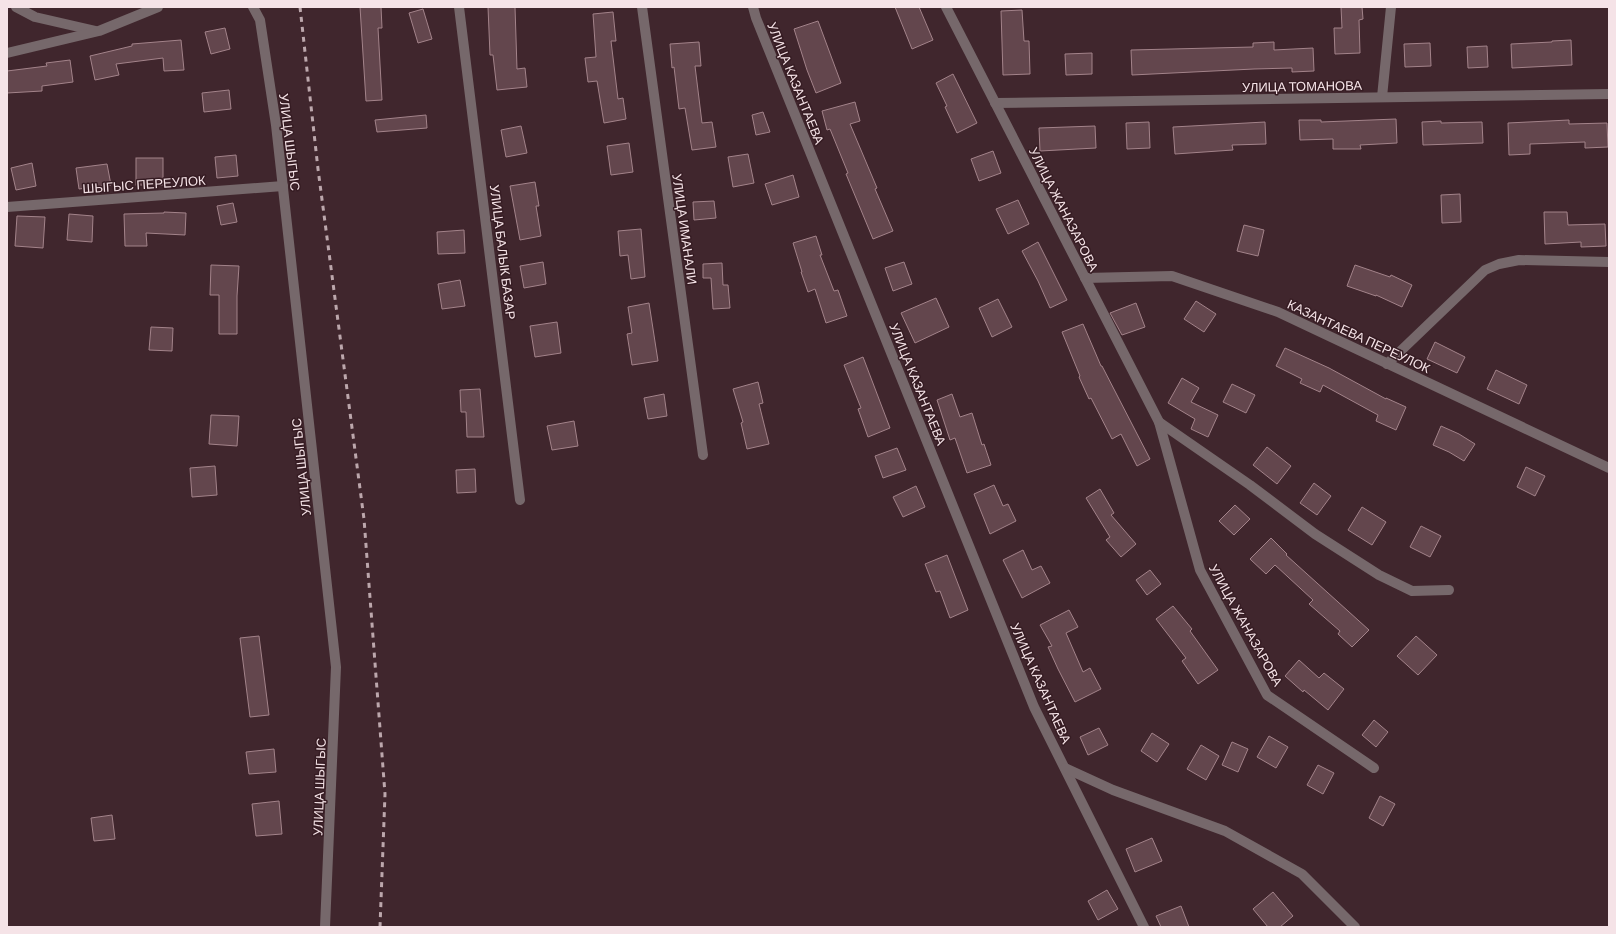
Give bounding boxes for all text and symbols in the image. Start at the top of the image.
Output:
street label: УЛИЦА КАЗАНТАЕВА [764,20,828,147]
street label: УЛИЦА ТОМАНОВА [1242,77,1362,95]
street label: УЛИЦА ШЫГЫС [276,92,304,192]
street label: УЛИЦА ЖАНАЗАРОВА [1026,144,1102,274]
street label: ШЫГЫС ПЕРЕУЛОК [82,172,207,196]
street label: УЛИЦА ИМАНАЛИ [669,173,701,285]
street label: УЛИЦА БАЛЫК БАЗАР [487,184,519,320]
street label: КАЗАНТАЕВА ПЕРЕУЛОК [1285,296,1433,376]
street label: УЛИЦА КАЗАНТАЕВА [886,321,950,448]
street label: УЛИЦА ШЫГЫС [288,417,314,517]
street label: УЛИЦА ЖАНАЗАРОВА [1206,561,1286,689]
street label: УЛИЦА КАЗАНТАЕВА [1007,620,1075,746]
street label: УЛИЦА ШЫГЫС [309,738,329,836]

